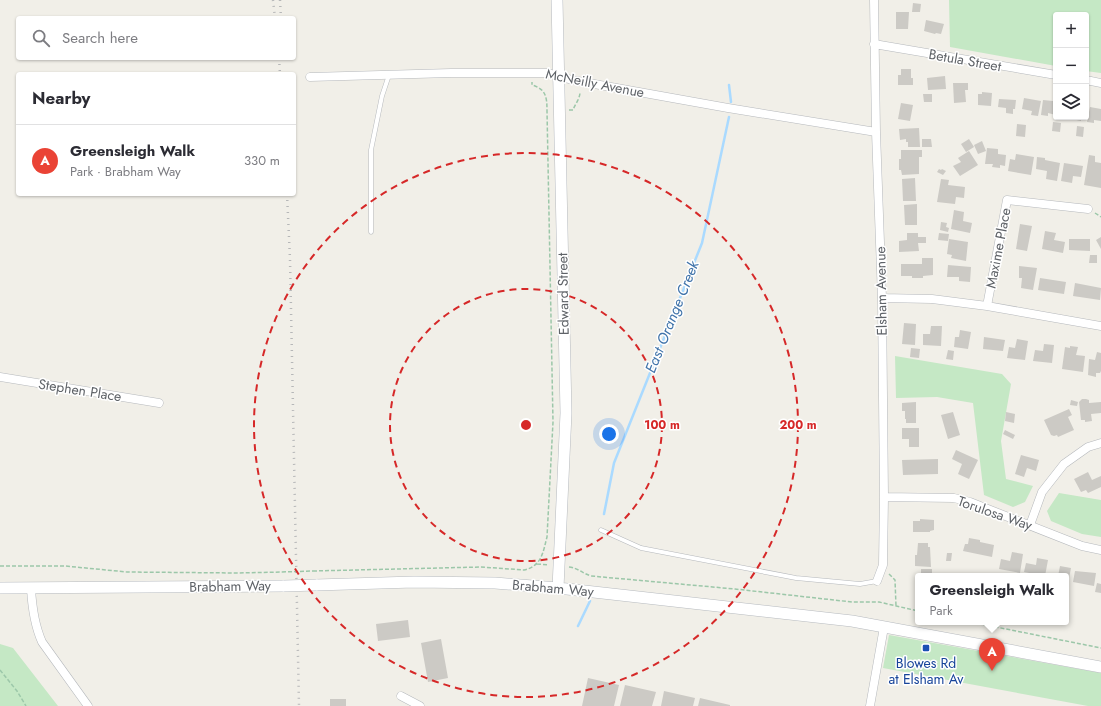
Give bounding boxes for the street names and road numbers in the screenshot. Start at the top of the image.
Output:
street label: Betula Street [927,44,1003,76]
street label: McNeilly Avenue [544,64,646,102]
street label: Maxime Place [980,206,1016,290]
street label: Elsham Avenue [870,246,892,336]
street label: Edward Street [552,252,574,335]
street label: Stephen Place [37,374,123,406]
street label: Torulosa Way [955,491,1036,535]
street label: Brabham Way [511,574,595,602]
street label: Brabham Way [189,575,272,597]

